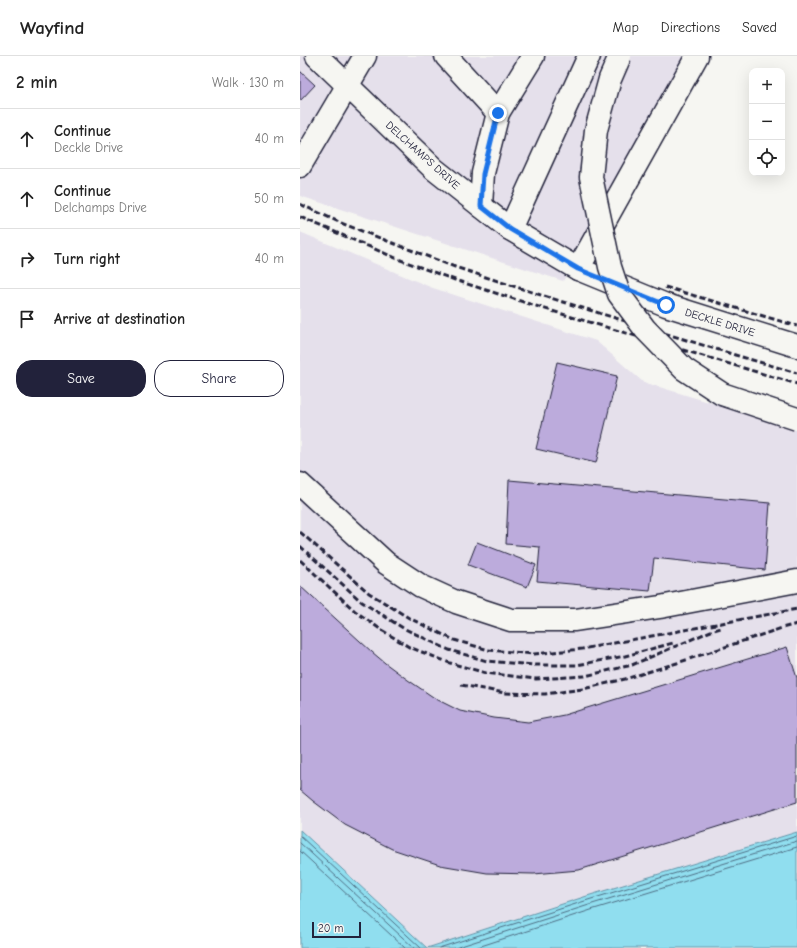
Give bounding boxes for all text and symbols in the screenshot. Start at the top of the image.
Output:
text: Wayfind [20,17,84,39]
text: Map [612,19,639,36]
text: Directions [661,19,720,36]
text: Saved [742,19,777,36]
map controls [749,68,785,176]
button: + [749,68,785,104]
text: 2 min [16,73,57,92]
text: Walk · 130 m [212,75,284,90]
route end [489,104,507,122]
button: − [749,104,785,140]
street label: DELCHAMPS DRIVE [383,119,463,192]
text: Continue [54,122,111,140]
icon: ahead [16,128,38,150]
text: 40 m [255,131,284,146]
text: Deckle Drive [54,140,123,155]
button: locate [749,140,785,176]
text: Continue [54,182,111,200]
icon: ahead [16,188,38,210]
text: 50 m [254,191,284,206]
text: Delchamps Drive [54,200,147,215]
icon: right [16,248,38,270]
text: Turn right [54,250,120,268]
text: 40 m [255,251,284,266]
route start [657,296,675,314]
street label: DECKLE DRIVE [683,306,757,339]
icon: arrive [16,308,38,330]
text: Arrive at destination [54,310,185,328]
button: Save [16,360,146,397]
button: Share [154,360,284,397]
scale bar [312,920,361,939]
text: 20 m [318,922,343,935]

